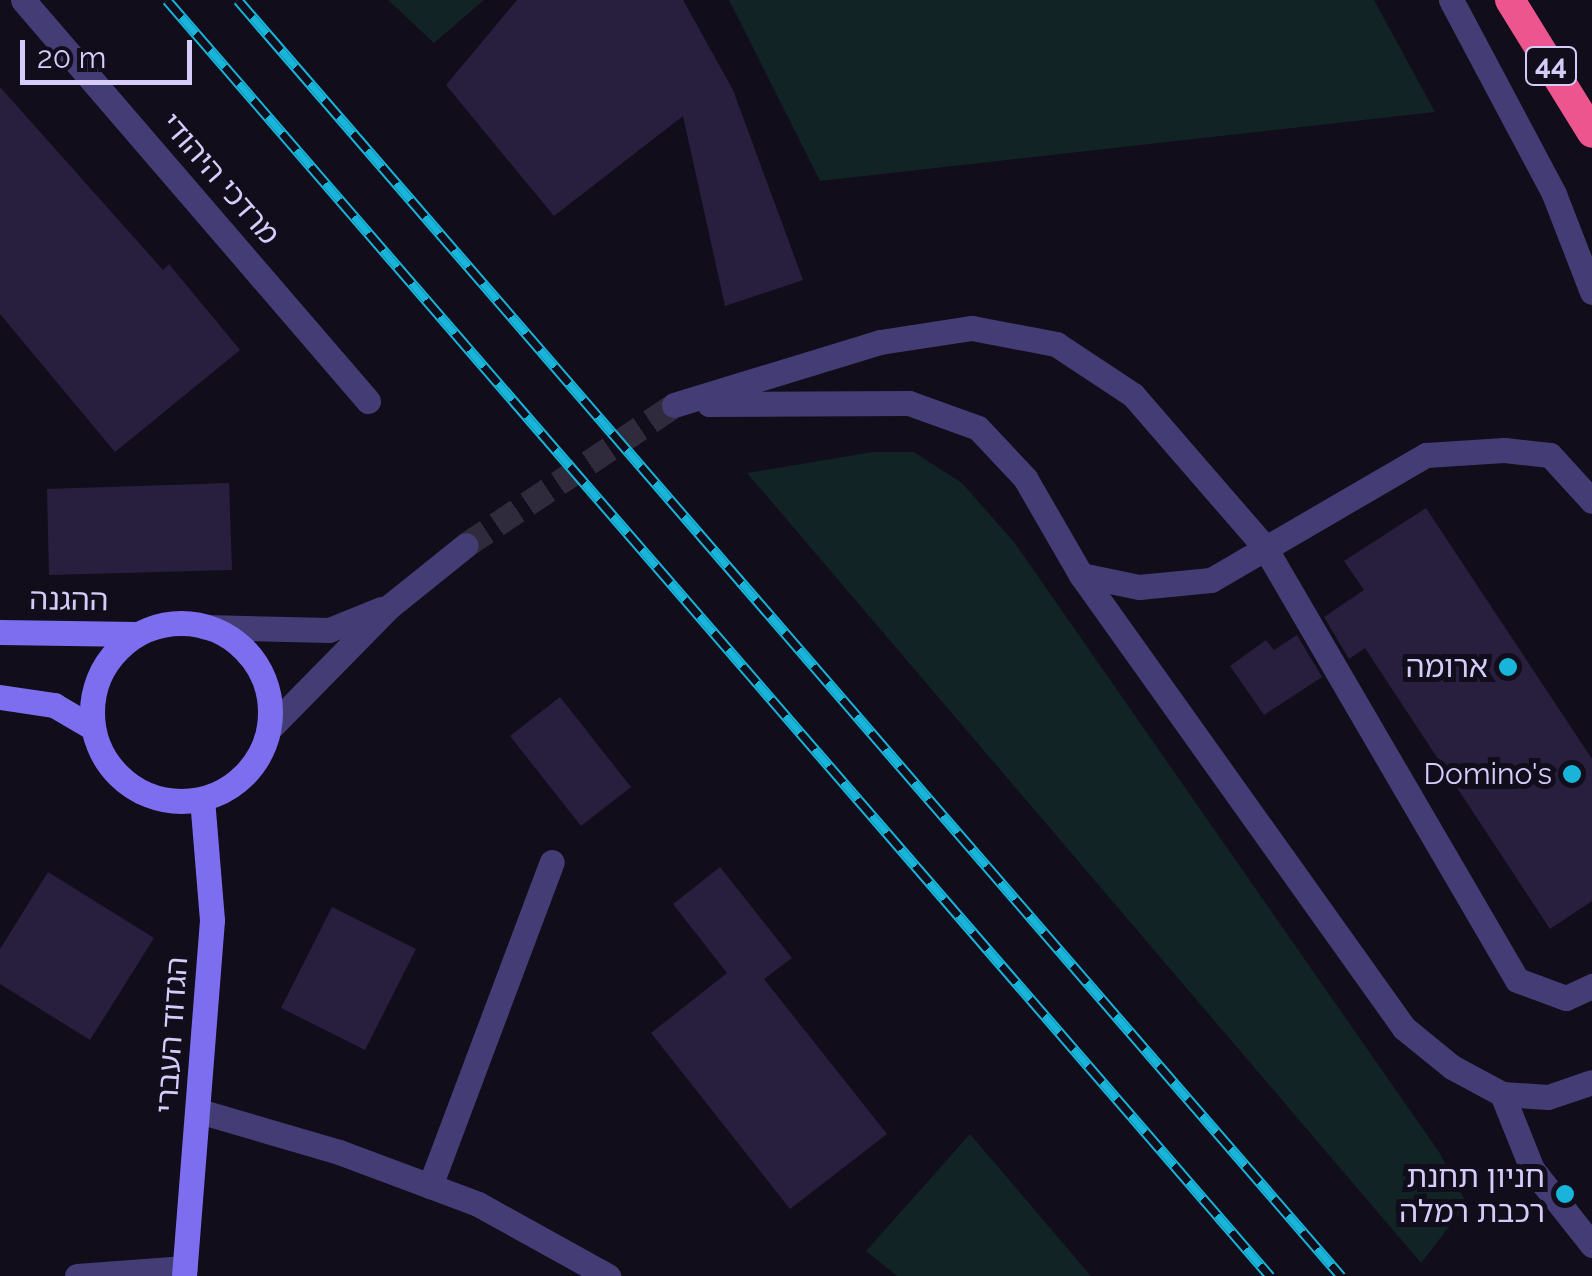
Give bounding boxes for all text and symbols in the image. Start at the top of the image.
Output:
scale bar [25,20,198,82]
text: 20 m [37,40,106,75]
road number: 44 [1524,43,1578,89]
street label: מרדכי היהודי [153,106,287,252]
street label: ההגנה [29,581,109,619]
place label: ארומה [1406,649,1488,685]
marker: ארומה [1497,656,1519,678]
place label: Domino's [1424,756,1552,792]
marker: Domino's [1561,763,1583,785]
street label: הגדוד העברי [149,956,195,1114]
place label: חניון תחנת רכבת רמלה [1399,1159,1545,1230]
marker: חניון תחנת רכבת רמלה [1554,1183,1576,1205]

